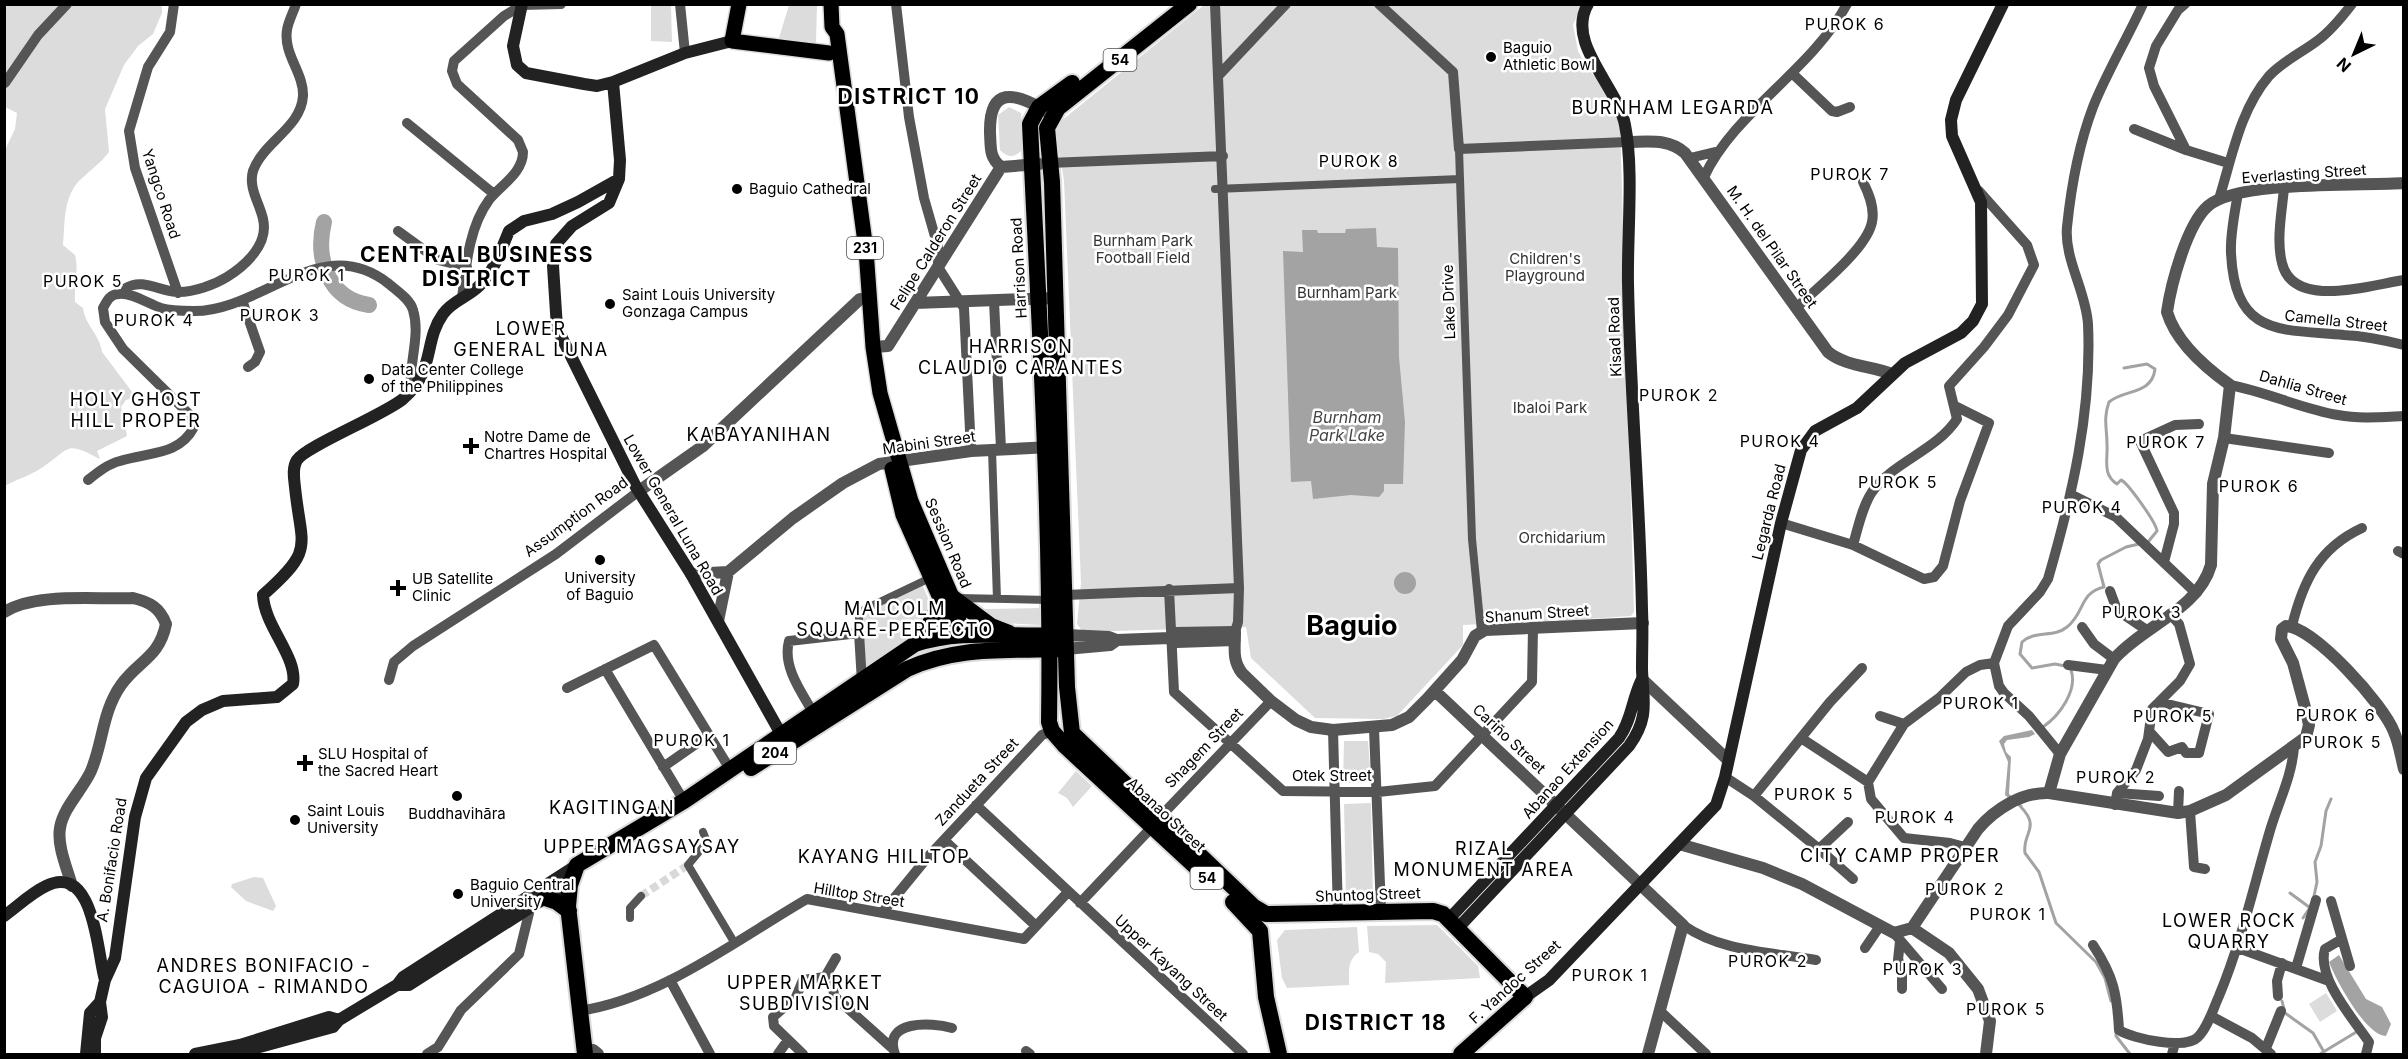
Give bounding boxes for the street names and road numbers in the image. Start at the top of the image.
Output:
road number: 54 [1104,49,1136,71]
street label: Yangco Road [138,146,185,241]
street label: Everlasting Street [2241,160,2367,187]
street label: Felipe Calderon Street [886,170,985,313]
street label: M. H. del Pilar Street [1723,182,1822,312]
street label: Harrison Road [1006,217,1031,319]
road number: 231 [847,237,883,259]
street label: Lake Drive [1438,264,1459,340]
street label: Kisad Road [1604,297,1625,377]
street label: Camella Street [2284,306,2389,335]
street label: Dahlia Street [2257,366,2349,409]
street label: Mabini Street [881,427,977,458]
street label: Lower General Luna Road [620,431,727,598]
street label: Legarda Road [1747,462,1790,562]
street label: Assumption Road [520,472,632,561]
street label: Session Road [921,495,976,591]
street label: Shanum Street [1484,600,1590,627]
street label: Cariño Street [1469,700,1550,777]
street label: Shagem Street [1160,703,1247,792]
street label: Abanao Extension [1518,715,1617,823]
street label: Zandueta Street [931,734,1022,830]
road number: 204 [754,742,796,764]
street label: Otek Street [1292,766,1372,785]
street label: Abanao Street [1123,773,1210,856]
street label: A. Bonifacio Road [92,796,131,923]
road number: 54 [1190,867,1224,889]
street label: Hilltop Street [812,878,906,911]
street label: Shuntog Street [1315,883,1421,906]
street label: Upper Kayang Street [1111,910,1232,1025]
street label: F. Yandoc Street [1465,936,1564,1028]

